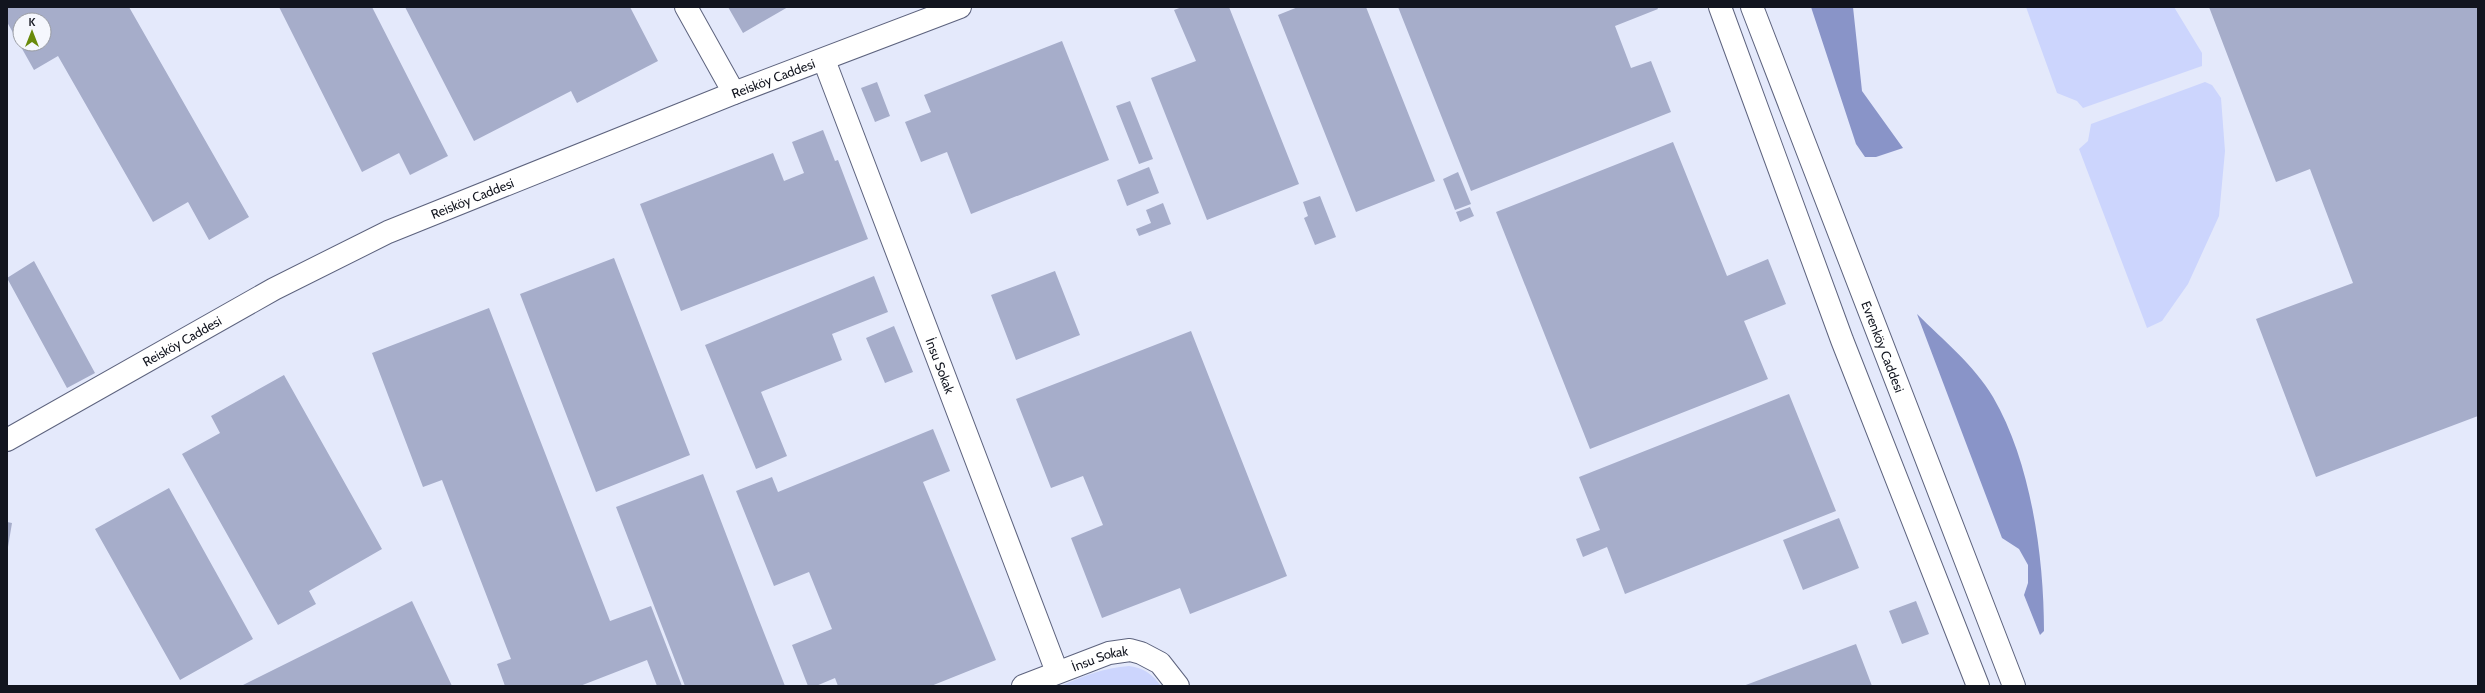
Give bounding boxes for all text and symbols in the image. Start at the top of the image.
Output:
north arrow [12,12,52,52]
text: K [29,15,36,29]
street label: Reisköy Caddesi [729,55,817,101]
street label: Reisköy Caddesi [428,174,516,222]
street label: Evrenköy Caddesi [1858,299,1908,395]
street label: Reisköy Caddesi [140,312,224,370]
street label: İnsu Sokak [922,335,958,396]
street label: İnsu Sokak [1069,642,1129,675]

